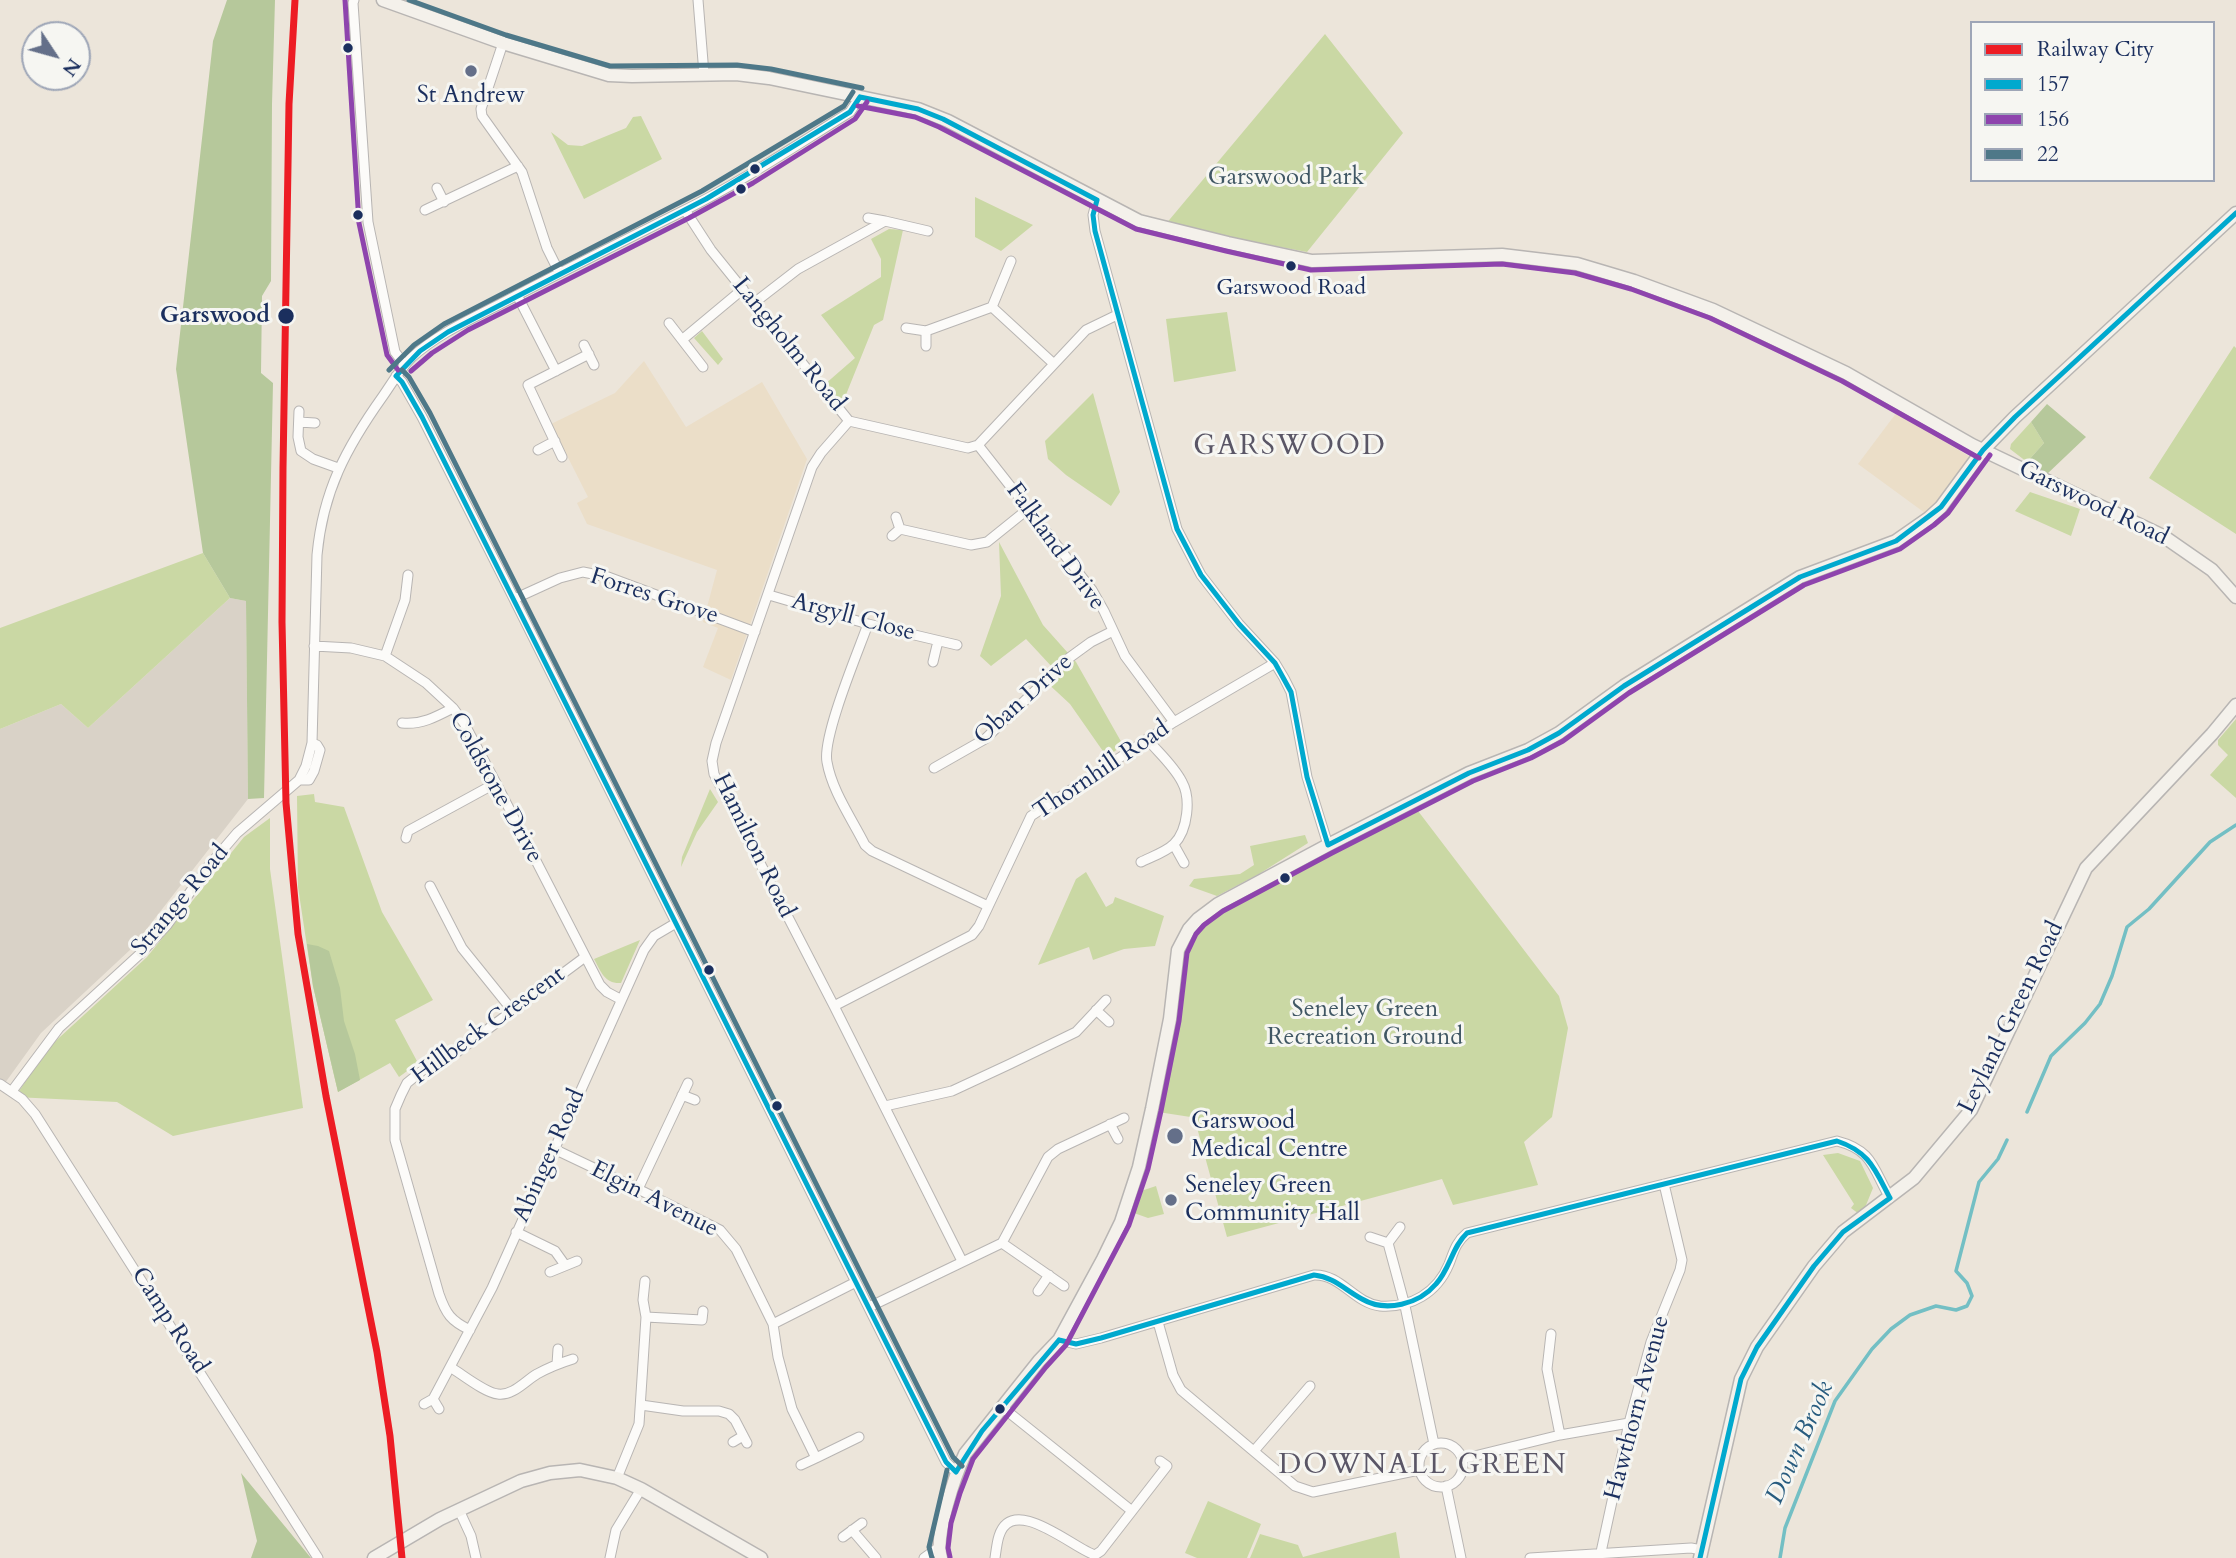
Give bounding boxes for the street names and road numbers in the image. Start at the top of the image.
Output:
street label: Langholm Road [725,272,851,418]
street label: Garswood Road [2013,455,2173,553]
street label: Falkland Drive [999,478,1111,616]
street label: Forres Grove [586,563,722,631]
street label: Argyll Close [788,588,918,648]
street label: Oban Drive [969,648,1079,752]
street label: Coldstone Drive [442,708,548,868]
street label: Thornhill Road [1029,715,1175,827]
street label: Hamilton Road [706,769,800,923]
street label: Strange Road [126,840,236,962]
street label: Leyland Green Road [1953,917,2071,1119]
street label: Hillbeck Crescent [407,961,571,1091]
street label: Abinger Road [508,1085,592,1227]
street label: Elgin Avenue [586,1156,722,1244]
street label: Camp Road [124,1262,214,1380]
street label: Hawthorn Avenue [1599,1312,1677,1504]

